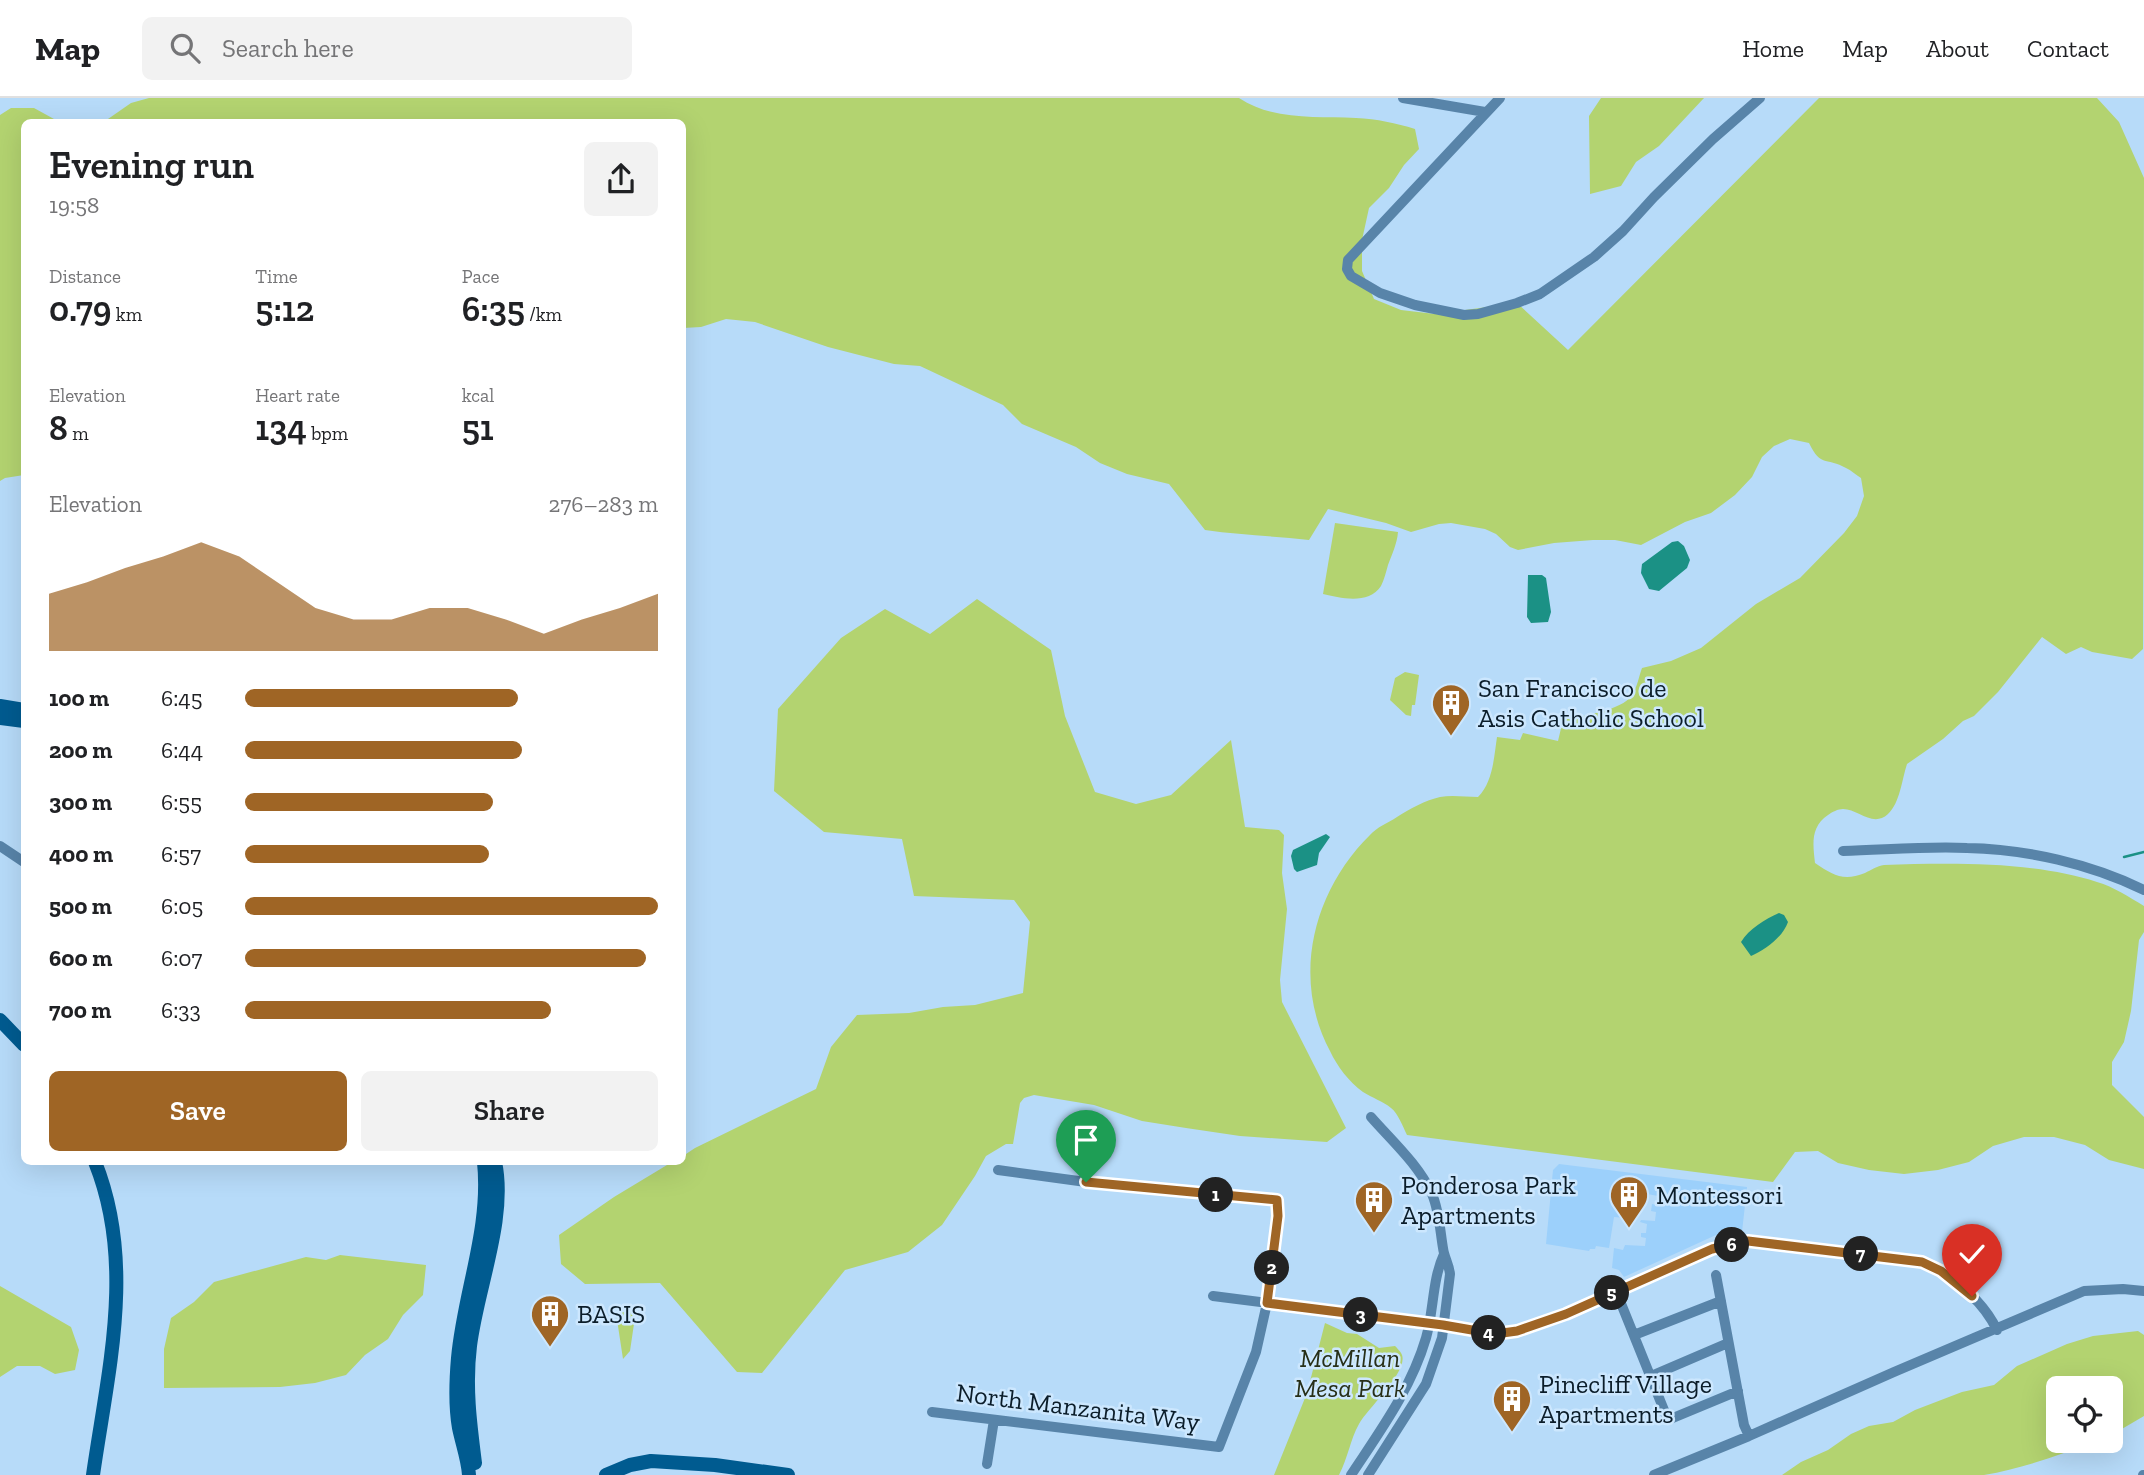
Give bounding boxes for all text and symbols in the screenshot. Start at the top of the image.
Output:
search box [142,17,632,80]
text: Map [35,29,100,68]
icon: search [166,29,204,67]
text: Search here [222,32,354,64]
text: Home [1742,34,1804,63]
text: Map [1842,34,1888,63]
text: About [1926,34,1989,63]
text: Contact [2027,34,2109,63]
text: Evening run [49,142,254,188]
button: share [584,142,658,216]
text: 19:58 [49,191,99,219]
text: Distance [49,265,121,288]
text: Time [255,265,298,288]
text: Pace [462,265,499,288]
text: 0.79 [49,288,111,330]
text: 5:12 [255,288,314,330]
text: 6:35 [462,288,525,330]
text: km [111,303,142,326]
text: /km [525,303,562,326]
text: Elevation [49,384,126,407]
text: Heart rate [255,384,340,407]
text: kcal [462,384,494,407]
text: 8 [49,407,68,449]
text: 134 [255,407,307,449]
text: 51 [462,407,494,449]
text: m [68,422,89,445]
text: bpm [307,422,348,445]
text: Elevation [49,490,142,518]
text: 276–283 m [549,490,658,518]
place label: San Francisco de Asis Catholic School [1478,672,1704,734]
building icon: San Francisco de Asis Catholic School [1430,682,1472,737]
text: 100 m [49,684,109,712]
text: 6:45 [161,684,203,712]
text: 200 m [49,736,112,764]
text: 6:44 [161,736,203,764]
text: 300 m [49,788,112,816]
text: 6:55 [161,788,202,816]
text: 400 m [49,840,113,868]
text: 6:57 [161,840,201,868]
text: 500 m [49,892,112,920]
text: 6:05 [161,892,203,920]
text: 600 m [49,944,112,972]
text: 6:07 [161,944,202,972]
text: 700 m [49,996,111,1024]
text: 6:33 [161,996,201,1024]
button: Save [49,1071,347,1151]
button: Share [361,1071,658,1151]
pin [1056,1110,1116,1182]
icon: arrive [1067,1121,1105,1159]
place label: Ponderosa Park Apartments [1401,1169,1576,1231]
building icon: Montessori [1608,1174,1650,1229]
pin: 1 [1198,1178,1234,1212]
building icon: Ponderosa Park Apartments [1353,1179,1395,1234]
place label: Montessori [1656,1179,1783,1211]
text: 1 [1212,1183,1219,1206]
pin [1942,1224,2002,1296]
pin: 6 [1714,1228,1750,1262]
text: 6 [1726,1233,1737,1256]
icon: check [1953,1235,1991,1273]
pin: 7 [1843,1236,1878,1272]
text: 7 [1856,1242,1865,1265]
pin: 2 [1254,1250,1290,1286]
text: 2 [1266,1256,1277,1279]
pin: 5 [1594,1276,1630,1310]
text: 5 [1607,1281,1616,1304]
building icon: BASIS [529,1293,571,1348]
place label: BASIS [577,1298,645,1330]
pin: 3 [1344,1298,1378,1332]
text: 3 [1355,1303,1366,1326]
pin: 4 [1472,1316,1506,1350]
text: 4 [1483,1321,1494,1344]
park label: McMillan Mesa Park [1295,1342,1405,1404]
place label: Pinecliff Village Apartments [1539,1368,1712,1430]
street label: North Manzanita Way [954,1376,1202,1438]
map controls [2046,1376,2123,1453]
button: locate [2046,1376,2123,1453]
building icon: Pinecliff Village Apartments [1491,1378,1533,1433]

